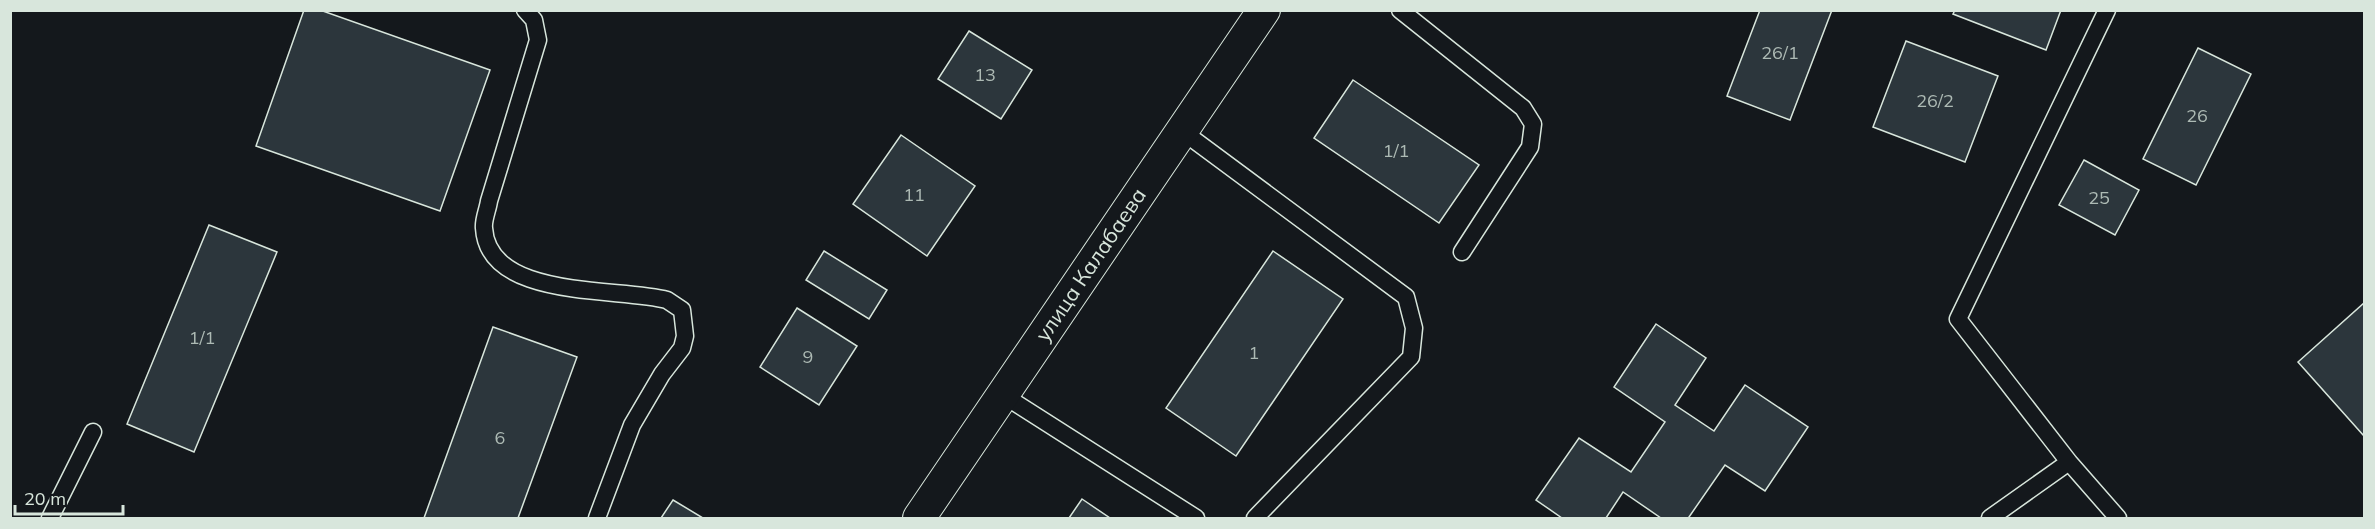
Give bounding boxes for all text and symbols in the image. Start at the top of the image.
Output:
house number: 26/1 [1761,41,1799,64]
house number: 13 [974,63,996,86]
house number: 26/2 [1916,89,1954,112]
house number: 26 [2186,104,2208,127]
house number: 1/1 [1383,139,1409,162]
house number: 11 [903,183,925,206]
street label: улица Калабаева [1029,183,1151,346]
house number: 25 [2088,186,2110,209]
house number: 1/1 [189,326,215,349]
house number: 1 [1249,341,1259,364]
house number: 9 [803,345,813,368]
house number: 6 [495,426,505,449]
scale bar [15,478,123,516]
text: 20 m [24,487,66,510]

